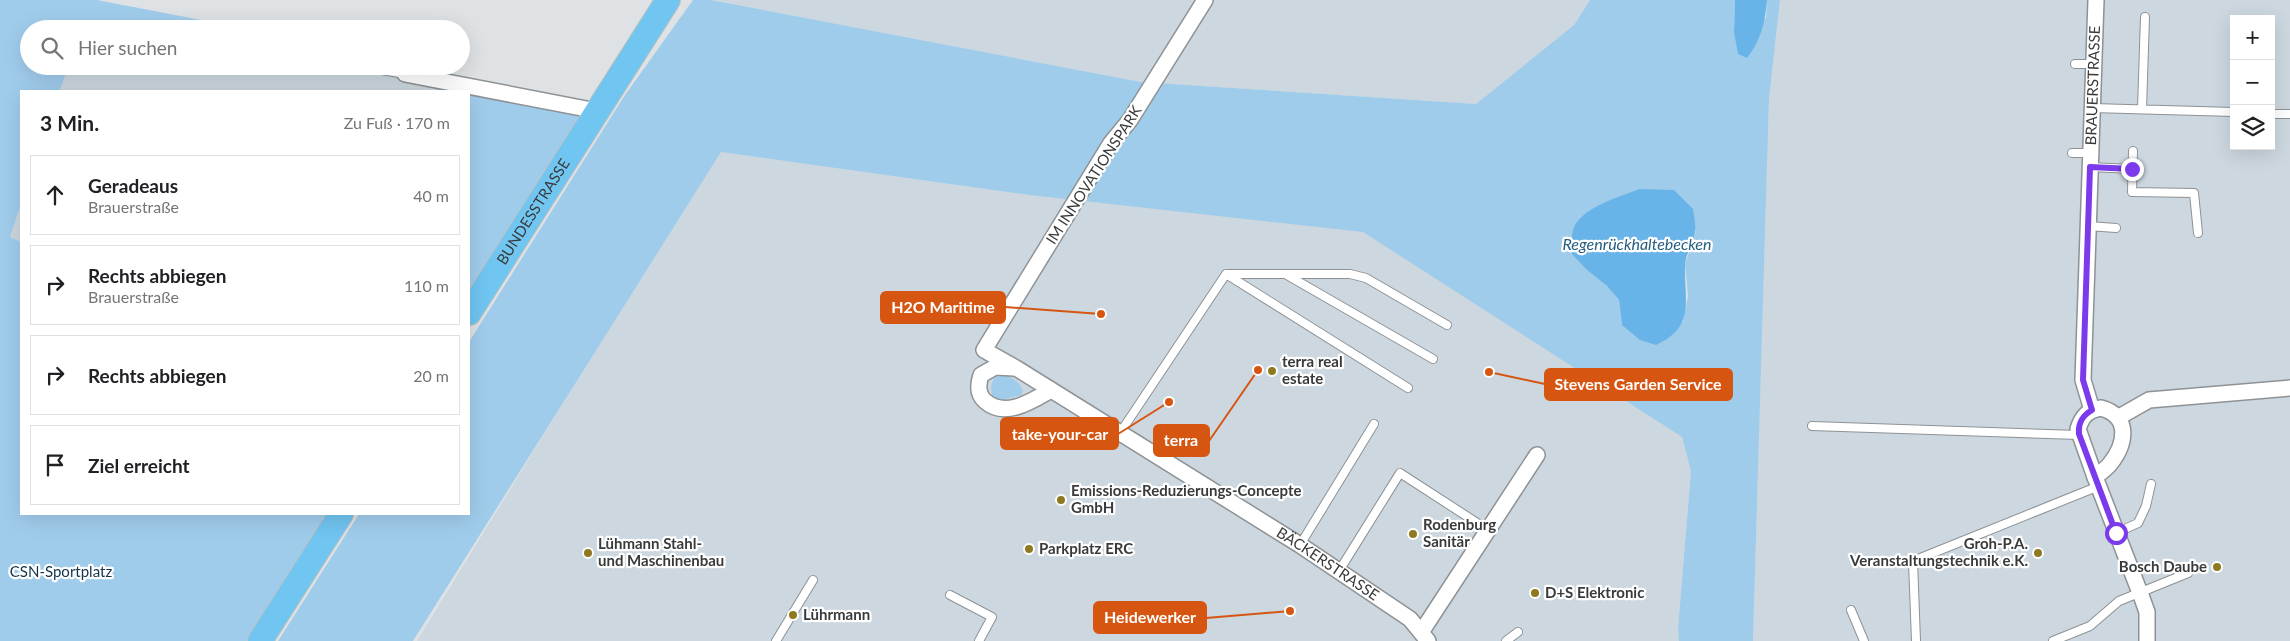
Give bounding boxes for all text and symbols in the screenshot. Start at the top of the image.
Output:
map controls [2230,15,2275,150]
button: + [2230,15,2275,60]
search box [20,20,470,75]
street label: BRAUERSTRASSE [2081,25,2103,146]
icon: search [38,34,66,62]
text: Hier suchen [78,36,177,59]
button: − [2230,60,2275,105]
street label: IM INNOVATIONSPARK [1042,102,1145,247]
button: layers [2230,105,2275,150]
text: 3 Min. [40,110,99,135]
text: Zu Fuß · 170 m [344,113,450,132]
street label: BUNDESSTRASSE [492,155,573,267]
route end [2121,158,2144,181]
text: Geradeaus [88,174,178,197]
icon: ahead [41,181,69,209]
text: 40 m [413,186,449,205]
text: Brauerstraße [88,197,179,216]
water label: Regenrückhaltebecken [1562,234,1712,253]
text: Rechts abbiegen [88,264,226,287]
icon: right [41,271,69,299]
text: 110 m [404,276,449,295]
text: Brauerstraße [88,287,179,306]
callout: H2O Maritime [881,292,1005,323]
text: H2O Maritime [891,297,995,316]
place label: terra real estate [1282,352,1343,387]
icon: right [41,361,69,389]
text: Rechts abbiegen [88,364,226,387]
marker: terra real estate [1266,365,1278,377]
text: 20 m [413,366,449,385]
callout: Stevens Garden Service [1545,369,1732,400]
text: Stevens Garden Service [1554,374,1722,393]
callout: take-your-car [1001,418,1118,449]
text: take-your-car [1012,424,1108,443]
callout: terra [1154,425,1209,456]
text: terra [1164,430,1198,449]
icon: arrive [41,451,69,479]
text: Ziel erreicht [88,454,190,477]
place label: Emissions-Reduzierungs-Concepte GmbH [1071,481,1301,516]
marker: Emissions-Reduzierungs-Concepte GmbH [1055,494,1067,506]
place label: Rodenburg Sanitär [1423,515,1496,550]
route start [2105,522,2128,545]
street label: BÄCKERSTRASSE [1274,523,1383,604]
marker: Rodenburg Sanitär [1407,528,1419,540]
place label: Lühmann Stahl- und Maschinenbau [598,534,724,569]
place label: Groh-P.A. Veranstaltungstechnik e.K. [1849,534,2028,569]
place label: Parkplatz ERC [1039,539,1133,557]
marker: Parkplatz ERC [1023,543,1035,555]
marker: Lühmann Stahl- und Maschinenbau [582,547,594,559]
marker: Groh-P.A. Veranstaltungstechnik e.K. [2032,547,2044,559]
place label: Bosch Daube [2119,557,2207,575]
marker: Bosch Daube [2211,561,2223,573]
park label: CSN-Sportplatz [10,562,112,580]
place label: D+S Elektronic [1545,583,1644,601]
marker: D+S Elektronic [1529,587,1541,599]
callout: Heidewerker [1094,602,1206,633]
place label: Lührmann [803,605,870,623]
text: Heidewerker [1104,607,1196,626]
marker: Lührmann [787,609,799,621]

